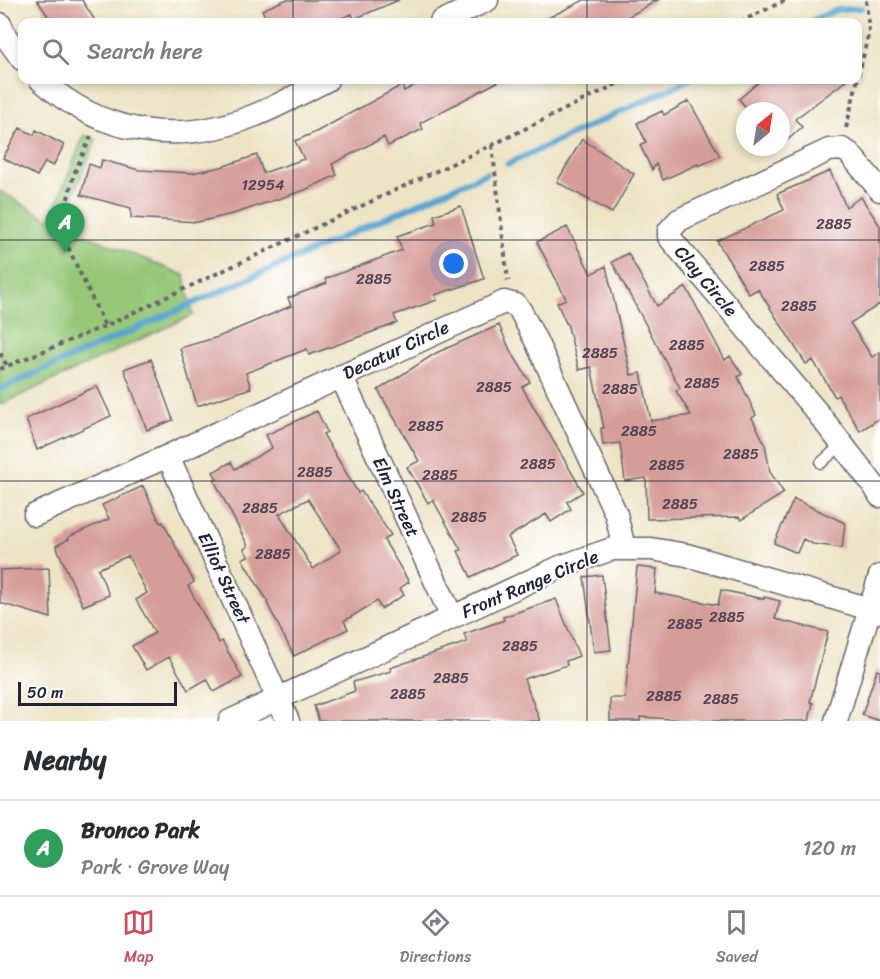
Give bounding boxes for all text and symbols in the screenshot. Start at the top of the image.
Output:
search box [18,18,862,84]
text: Search here [87,32,203,71]
icon: search [39,35,72,68]
north arrow [736,102,790,156]
house number: 12954 [242,172,284,198]
pin: A [46,204,84,253]
house number: 2885 [816,211,852,237]
street label: Clay Circle [666,238,746,324]
your location [439,249,468,278]
house number: 2885 [749,253,785,279]
house number: 2885 [356,266,392,292]
house number: 2885 [781,293,817,319]
street label: Decatur Circle [337,311,455,389]
house number: 2885 [669,332,705,358]
house number: 2885 [582,340,618,366]
house number: 2885 [684,370,720,396]
house number: 2885 [476,374,512,400]
house number: 2885 [602,376,638,402]
house number: 2885 [408,413,444,439]
house number: 2885 [621,418,657,444]
house number: 2885 [723,441,759,467]
street label: Elm Street [363,451,429,543]
house number: 2885 [520,451,556,477]
house number: 2885 [649,452,685,478]
house number: 2885 [297,459,333,485]
house number: 2885 [422,462,458,488]
house number: 2885 [662,491,698,517]
house number: 2885 [242,495,278,521]
house number: 2885 [451,504,487,530]
street label: Elliot Street [189,527,260,630]
house number: 2885 [255,541,291,567]
street label: Front Range Circle [456,541,604,627]
house number: 2885 [709,604,745,630]
house number: 2885 [667,611,703,637]
house number: 2885 [502,633,538,659]
house number: 2885 [433,665,469,691]
text: 50 m [27,678,63,707]
scale bar [18,679,177,706]
house number: 2885 [390,681,426,707]
house number: 2885 [646,683,682,709]
house number: 2885 [703,686,739,712]
text: Nearby [24,737,106,783]
text: Bronco Park [81,811,200,850]
text: A [37,831,50,866]
text: 120 m [803,831,856,866]
text: Park · Grove Way [81,850,229,885]
tab: Map [122,906,155,971]
tab: Directions [400,906,471,971]
tab: Saved [716,906,758,971]

